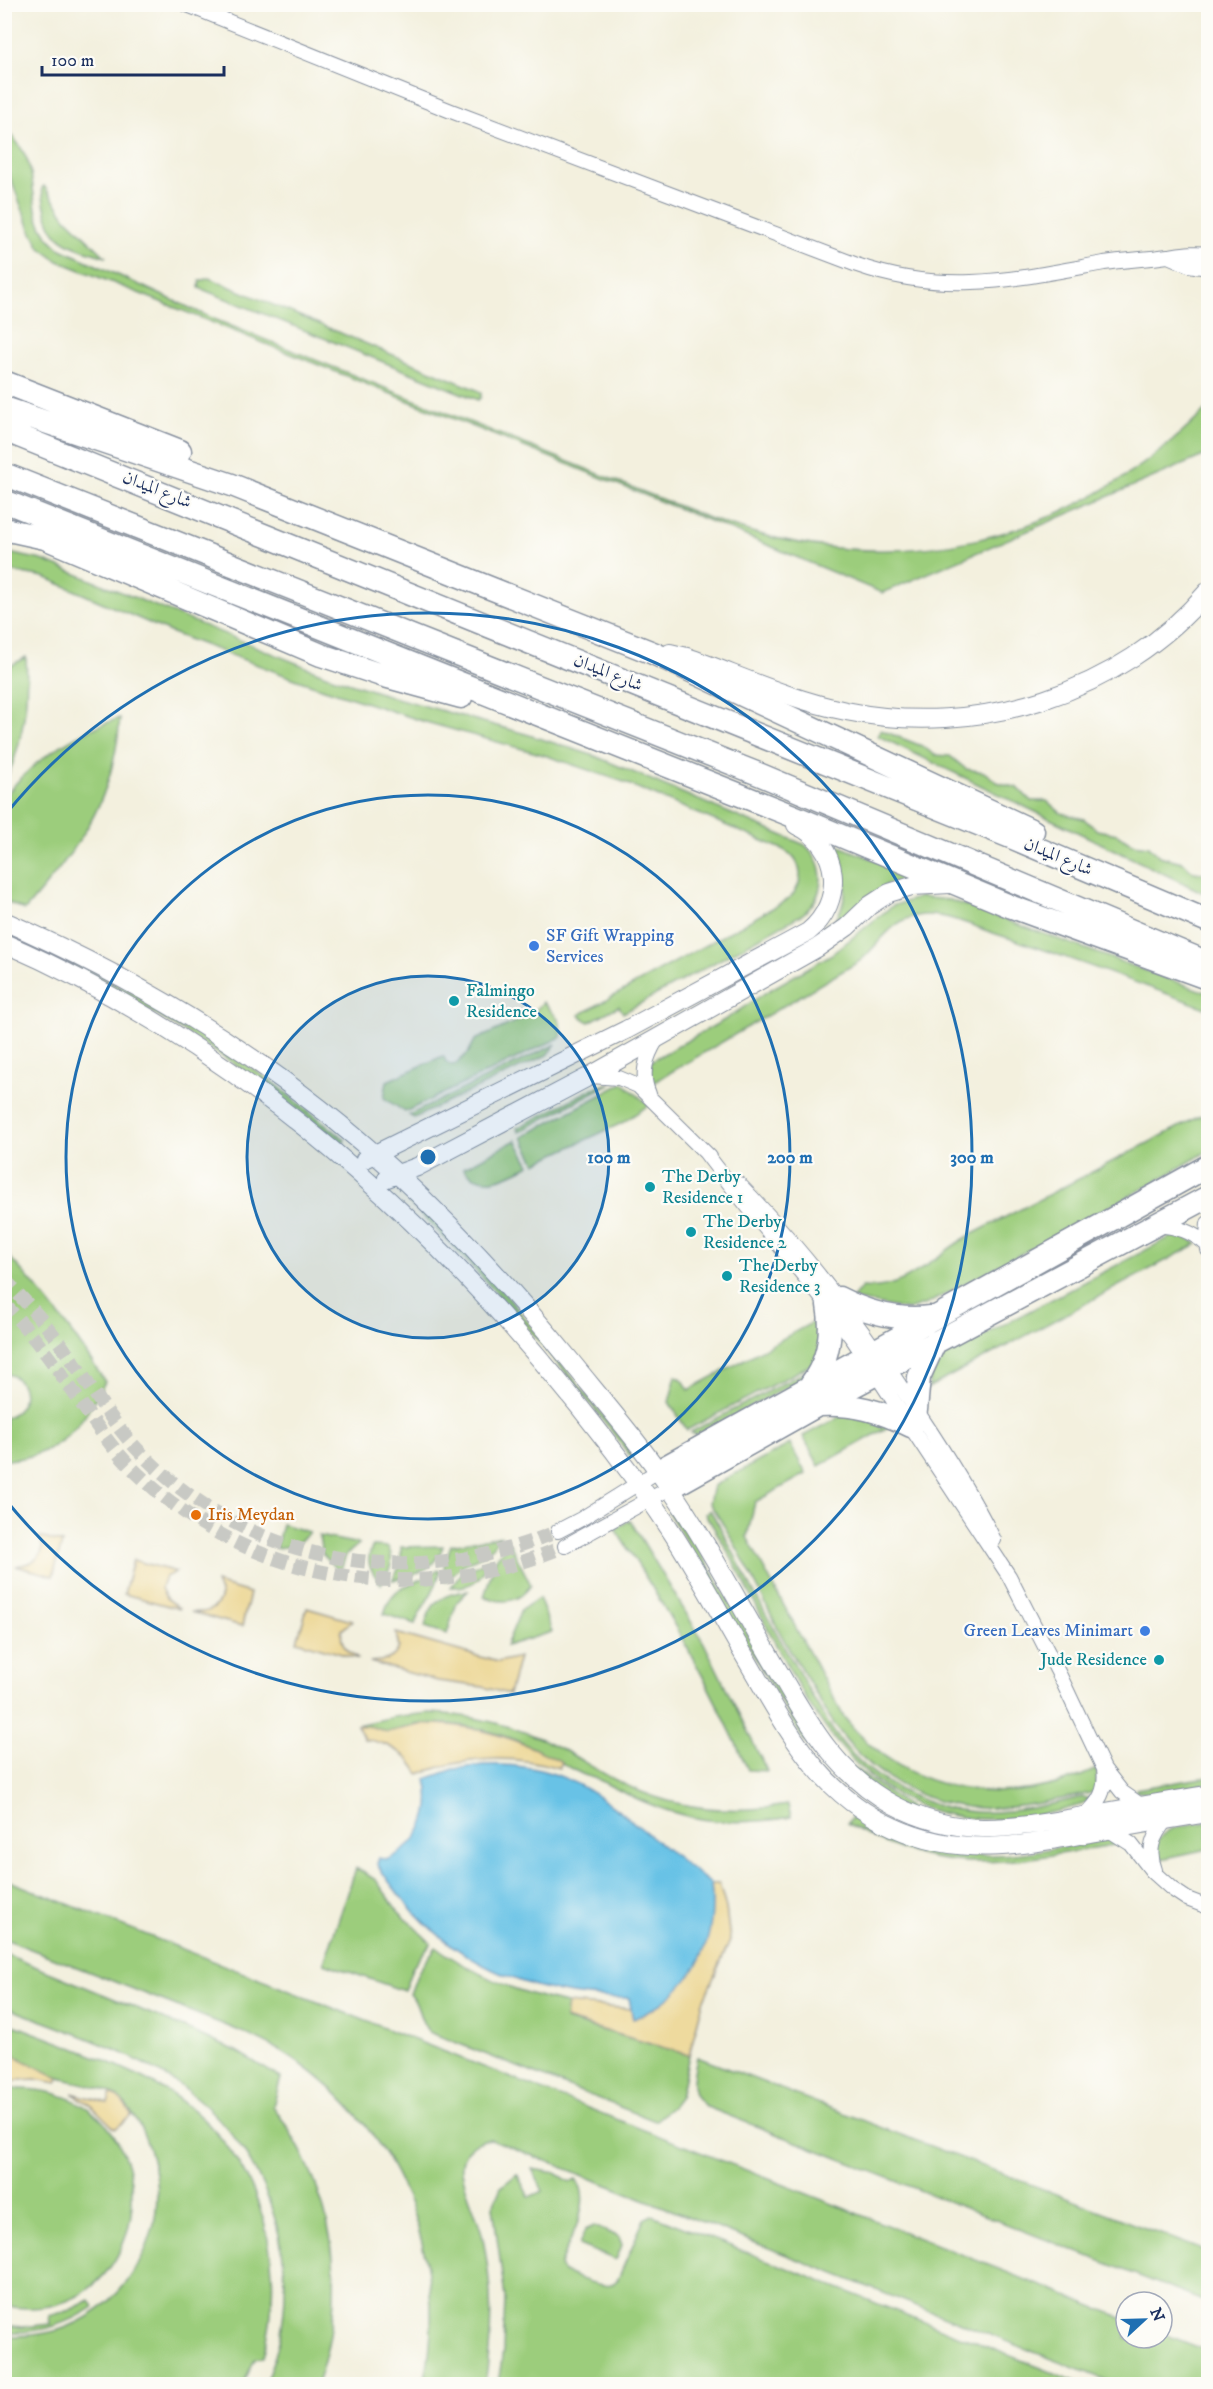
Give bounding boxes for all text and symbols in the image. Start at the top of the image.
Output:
scale bar [42,39,224,77]
text: 100 m [51,50,94,72]
street label: شارع الميدان [118,466,195,517]
street label: شارع الميدان [569,649,646,700]
street label: شارع الميدان [1019,833,1096,884]
place label: SF Gift Wrapping Services [546,925,674,968]
marker: SF Gift Wrapping Services [527,939,541,953]
place label: Falmingo Residence [466,980,537,1023]
marker: Falmingo Residence [447,994,461,1008]
centre of rings [418,1147,438,1167]
text: 100 m [587,1147,631,1169]
text: 200 m [767,1147,813,1169]
text: 300 m [950,1147,994,1169]
place label: The Derby Residence 1 [662,1166,743,1209]
marker: The Derby Residence 1 [643,1180,657,1194]
place label: The Derby Residence 2 [703,1211,787,1254]
marker: The Derby Residence 2 [684,1225,698,1239]
place label: The Derby Residence 3 [739,1255,821,1298]
marker: The Derby Residence 3 [720,1269,734,1283]
place label: Iris Meydan [208,1504,295,1526]
marker: Iris Meydan [189,1508,203,1522]
place label: Green Leaves Minimart [964,1620,1133,1642]
marker: Green Leaves Minimart [1138,1624,1152,1638]
place label: Jude Residence [1038,1649,1147,1671]
marker: Jude Residence [1152,1653,1166,1667]
north arrow [1114,2290,1174,2350]
text: N [1145,2305,1169,2325]

